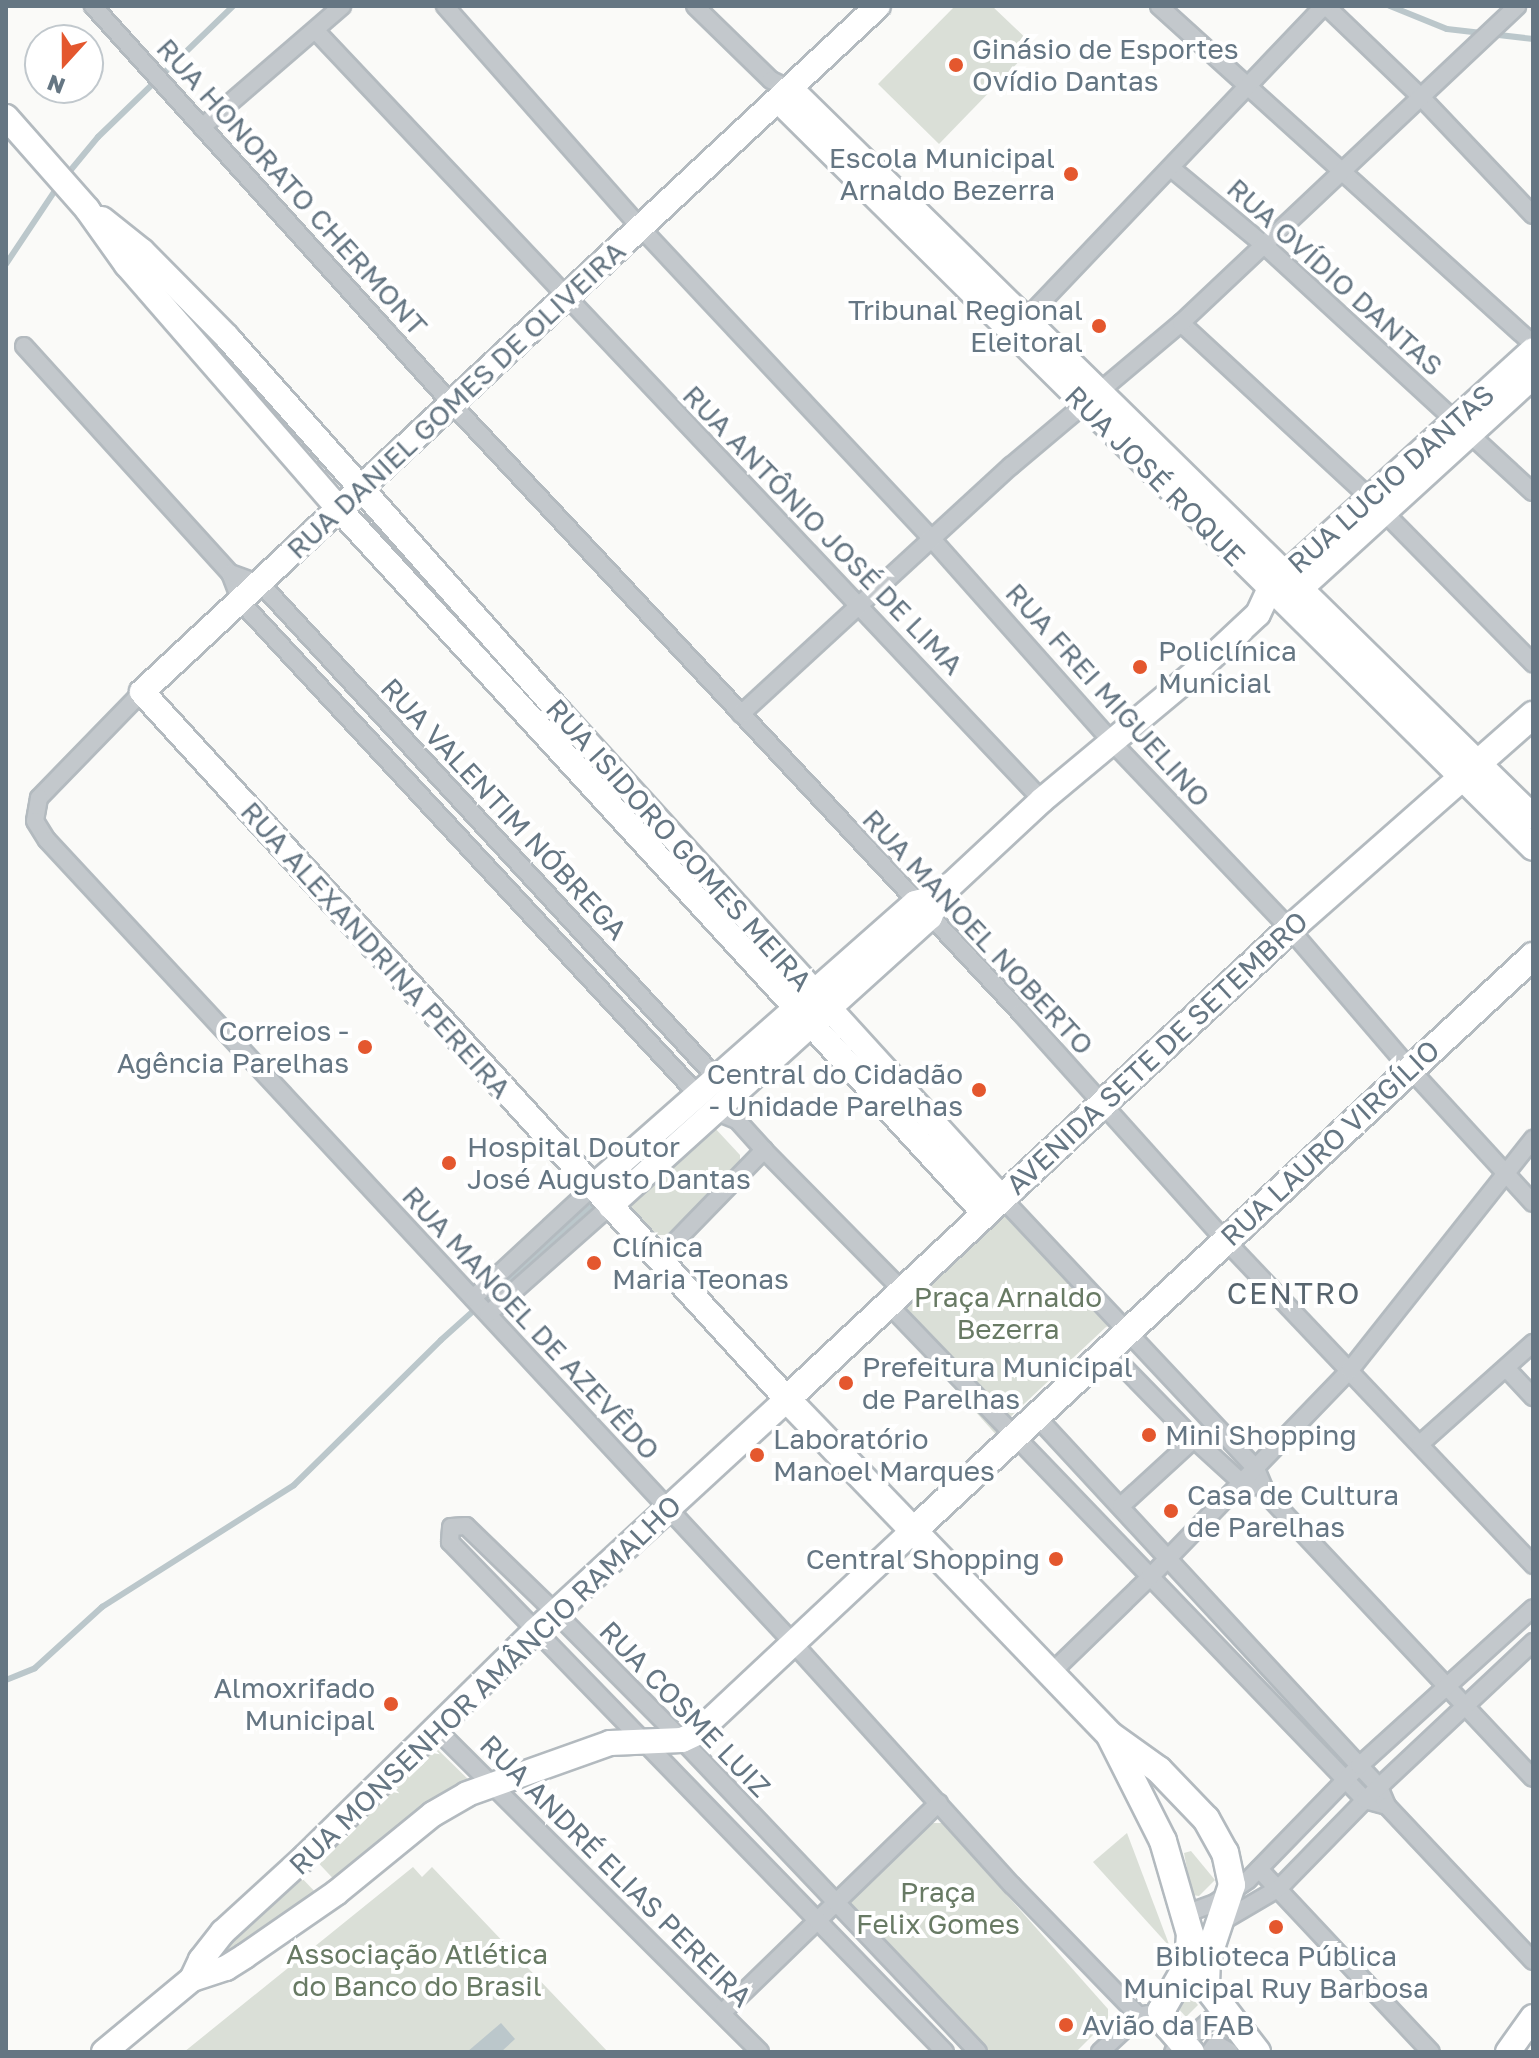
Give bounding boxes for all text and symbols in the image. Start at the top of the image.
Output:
north arrow [24,24,104,104]
street label: RUA HONORATO CHERMONT [150,32,434,342]
place label: Ginásio de Esportes Ovídio Dantas [972,32,1239,98]
marker: Ginásio de Esportes Ovídio Dantas [947,56,965,74]
text: N [43,69,69,101]
place label: Escola Municipal Arnaldo Bezerra [829,141,1055,207]
marker: Escola Municipal Arnaldo Bezerra [1062,165,1080,183]
street label: RUA OVÍDIO DANTAS [1220,171,1450,383]
street label: RUA DANIEL GOMES DE OLIVEIRA [280,234,632,566]
place label: Tribunal Regional Eleitoral [848,293,1083,359]
marker: Tribunal Regional Eleitoral [1090,317,1108,335]
street label: RUA ANTÔNIO JOSÉ DE LIMA [676,378,970,682]
street label: RUA LUCIO DANTAS [1281,378,1501,580]
street label: RUA JOSÉ ROQUE [1058,379,1252,573]
street label: RUA FREI MIGUELINO [999,576,1217,814]
place label: Policlínica Municial [1158,634,1297,700]
marker: Policlínica Municial [1129,656,1151,678]
street label: RUA VALENTIM NÓBREGA [374,671,634,947]
street label: RUA ISIDORO GOMES MEIRA [539,692,819,998]
street label: RUA ALEXANDRINA PEREIRA [234,795,518,1105]
street label: RUA MANOEL NOBERTO [856,802,1100,1062]
street label: AVENIDA SETE DE SETEMBRO [999,904,1315,1202]
place label: Correios - Agência Parelhas [117,1014,349,1080]
street label: RUA LAURO VIRGÍLIO [1214,1033,1446,1253]
marker: Correios - Agência Parelhas [356,1038,374,1056]
place label: Central do Cidadão - Unidade Parelhas [707,1057,963,1123]
marker: Central do Cidadão - Unidade Parelhas [970,1081,988,1099]
place label: Hospital Doutor José Augusto Dantas [467,1130,751,1196]
marker: Hospital Doutor José Augusto Dantas [438,1152,460,1174]
street label: RUA MANOEL DE AZEVÊDO [395,1179,667,1467]
place label: Clínica Maria Teonas [612,1230,789,1296]
marker: Clínica Maria Teonas [583,1252,605,1274]
district label: CENTRO [1227,1275,1361,1311]
park label: Praça Arnaldo Bezerra [914,1280,1102,1346]
place label: Prefeitura Municipal de Parelhas [862,1350,1133,1416]
marker: Prefeitura Municipal de Parelhas [837,1374,855,1392]
place label: Mini Shopping [1165,1418,1357,1452]
place label: Laboratório Manoel Marques [773,1422,995,1488]
marker: Mini Shopping [1140,1426,1158,1444]
marker: Laboratório Manoel Marques [748,1446,766,1464]
place label: Casa de Cultura de Parelhas [1187,1478,1399,1544]
street label: RUA MONSENHOR AMÂNCIO RAMALHO [282,1488,688,1882]
marker: Casa de Cultura de Parelhas [1162,1502,1180,1520]
place label: Central Shopping [806,1542,1040,1576]
marker: Central Shopping [1047,1550,1065,1568]
street label: RUA COSME LUIZ [593,1614,777,1804]
place label: Almoxrifado Municipal [213,1671,375,1737]
marker: Almoxrifado Municipal [382,1695,400,1713]
street label: RUA ANDRÉ ELIAS PEREIRA [473,1728,759,2014]
park label: Praça Felix Gomes [856,1875,1020,1941]
marker: Biblioteca Pública Municipal Ruy Barbosa [1267,1918,1285,1936]
park label: Associação Atlética do Banco do Brasil [286,1937,548,2003]
place label: Biblioteca Pública Municipal Ruy Barbosa [1123,1939,1429,2005]
place label: Avião da FAB [1082,2008,1254,2042]
marker: Avião da FAB [1057,2016,1075,2034]

